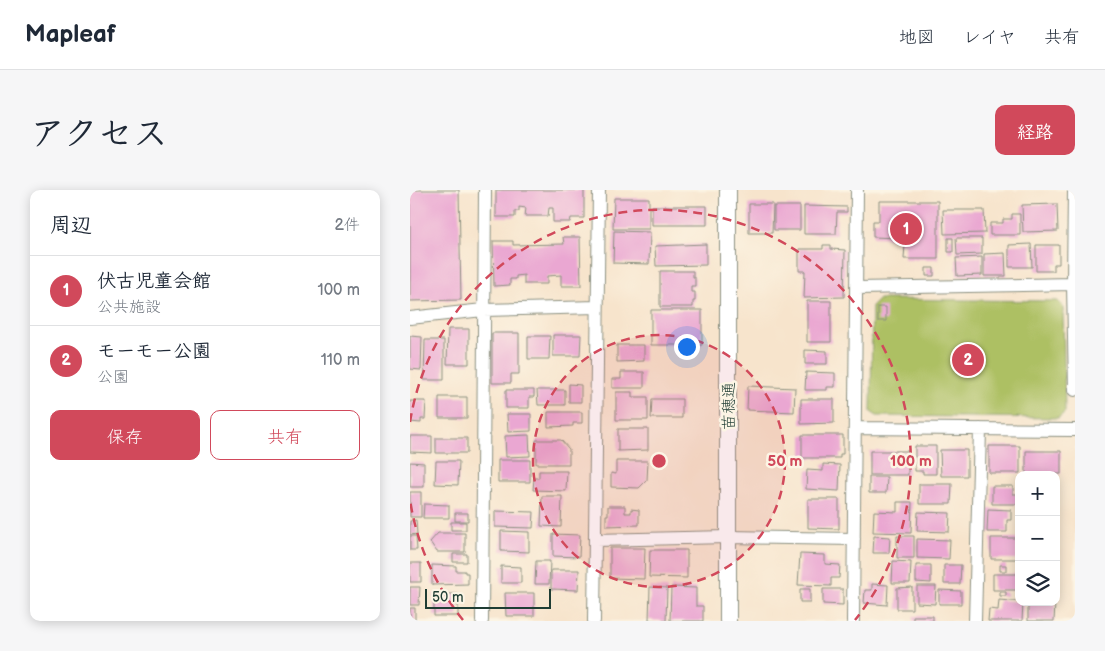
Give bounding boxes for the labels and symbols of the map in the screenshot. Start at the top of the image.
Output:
pin: 1 [890,210,922,248]
your location [674,334,700,360]
pin: 2 [952,341,984,379]
street label: 苗穂通 [720,382,739,430]
centre of rings [650,452,668,470]
text: 50 m [768,452,803,471]
text: 100 m [890,452,932,471]
scale bar [425,586,551,609]

